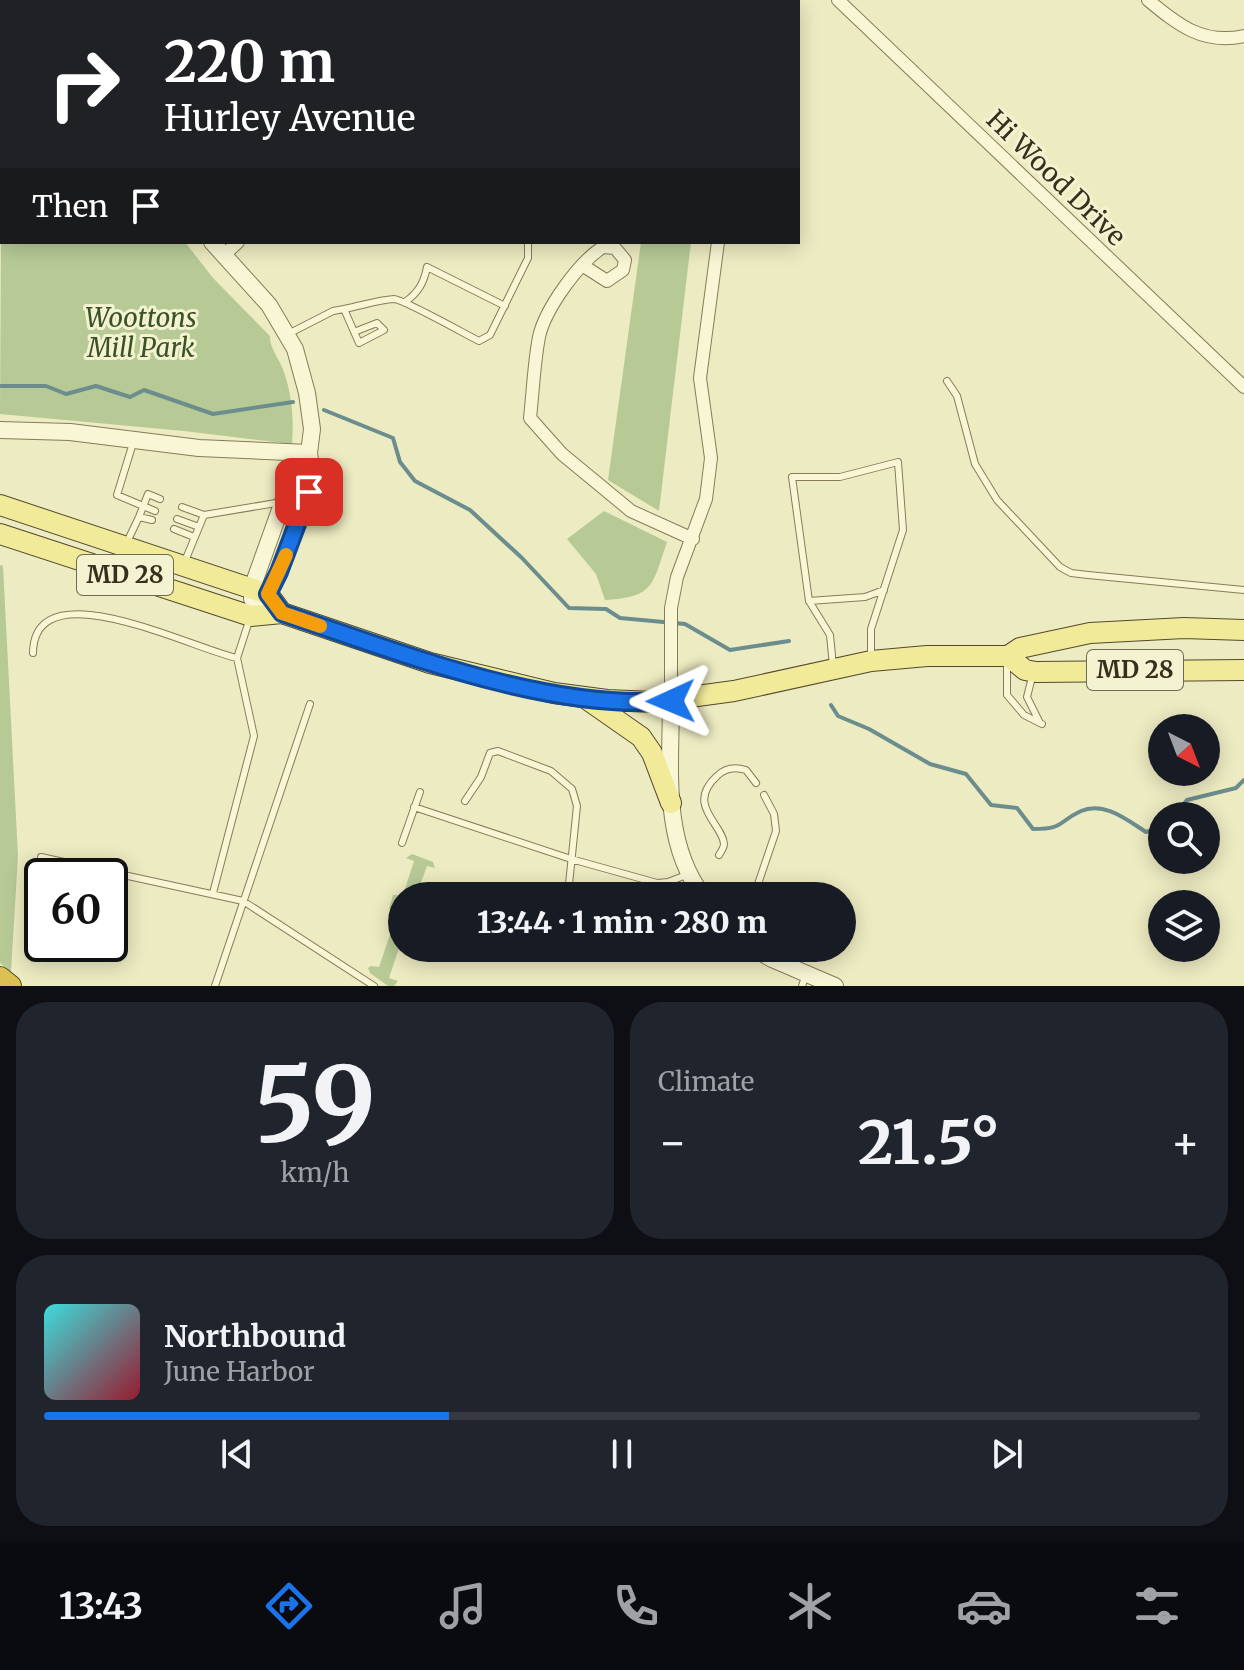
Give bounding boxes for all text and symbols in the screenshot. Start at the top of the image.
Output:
text: 220 m [164,27,335,97]
icon: right [32,32,136,136]
text: Hurley Avenue [164,96,415,141]
street label: Hi Wood Drive [980,103,1133,252]
icon: arrive [124,184,168,228]
text: Then [32,187,108,225]
park label: Woottons Mill Park [85,301,197,364]
pin [275,458,343,526]
icon: arrive [287,470,331,514]
road number: MD 28 [77,555,173,595]
road number: MD 28 [1087,650,1183,690]
position arrow [629,659,713,743]
north arrow [1148,714,1220,786]
map controls [1148,714,1220,962]
button: search [1148,802,1220,874]
speed limit sign: 60 [24,858,128,962]
button: layers [1148,890,1220,962]
text: 13:44 · 1 min · 280 m [477,903,767,941]
text: 59 [254,1039,376,1169]
text: Climate [658,1065,754,1098]
text: 21.5° [858,1105,1000,1180]
text: − [658,1115,687,1170]
text: + [1171,1115,1200,1170]
text: km/h [281,1156,349,1189]
text: Northbound [164,1317,346,1355]
text: June Harbor [164,1355,315,1388]
icon: previous [215,1432,259,1476]
icon: pause [600,1432,644,1476]
icon: next [985,1432,1029,1476]
icon: directions [261,1578,317,1634]
icon: music [435,1578,491,1634]
icon: phone [608,1578,664,1634]
icon: climate [782,1578,838,1634]
icon: car [956,1578,1012,1634]
icon: filters [1129,1578,1185,1634]
text: 13:43 [59,1584,143,1629]

